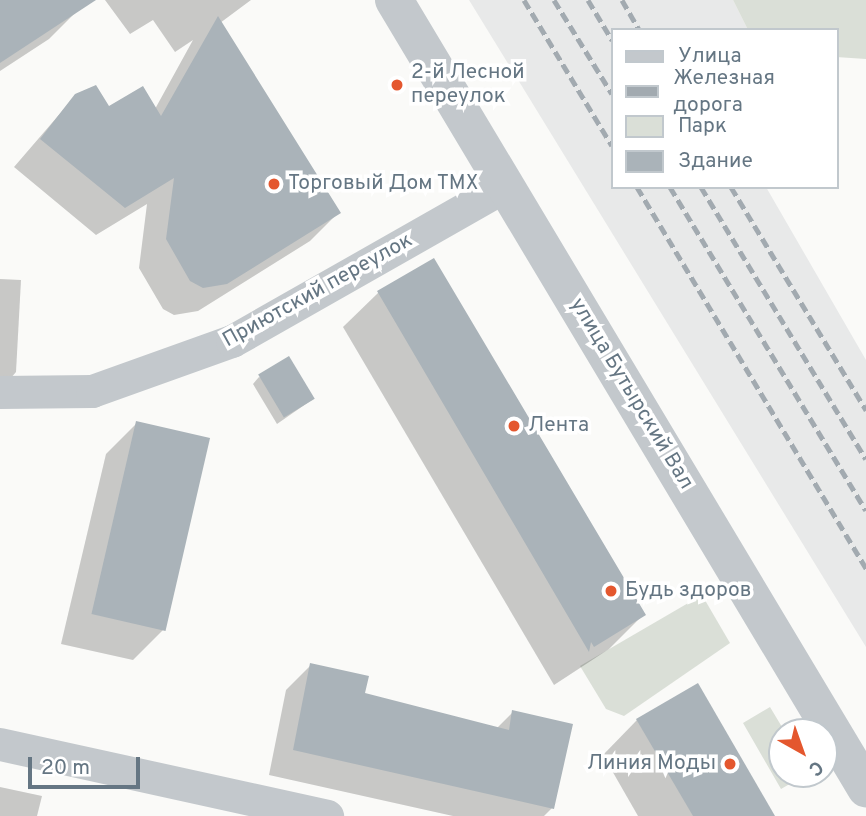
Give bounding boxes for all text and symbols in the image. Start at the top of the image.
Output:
legend [610,28,838,189]
text: Улица [678,43,742,70]
place label: 2-й Лесной переулок [411,60,525,110]
text: Железная дорога [673,65,775,119]
marker: 2-й Лесной переулок [389,77,405,93]
text: Парк [678,113,727,140]
text: Здание [678,148,753,175]
place label: Торговый Дом ТМХ [288,171,479,197]
marker: Торговый Дом ТМХ [266,176,282,192]
street label: Приютский переулок [219,228,417,354]
street label: улица Бутырский Вал [564,294,698,494]
place label: Лента [528,413,589,439]
marker: Лента [506,418,522,434]
place label: Будь здоров [625,578,752,604]
marker: Будь здоров [603,583,619,599]
north arrow [768,718,838,788]
scale bar [32,742,144,786]
place label: Линия Моды [587,751,716,777]
text: С [803,754,828,781]
text: 20 m [41,755,90,782]
marker: Линия Моды [722,756,738,772]

